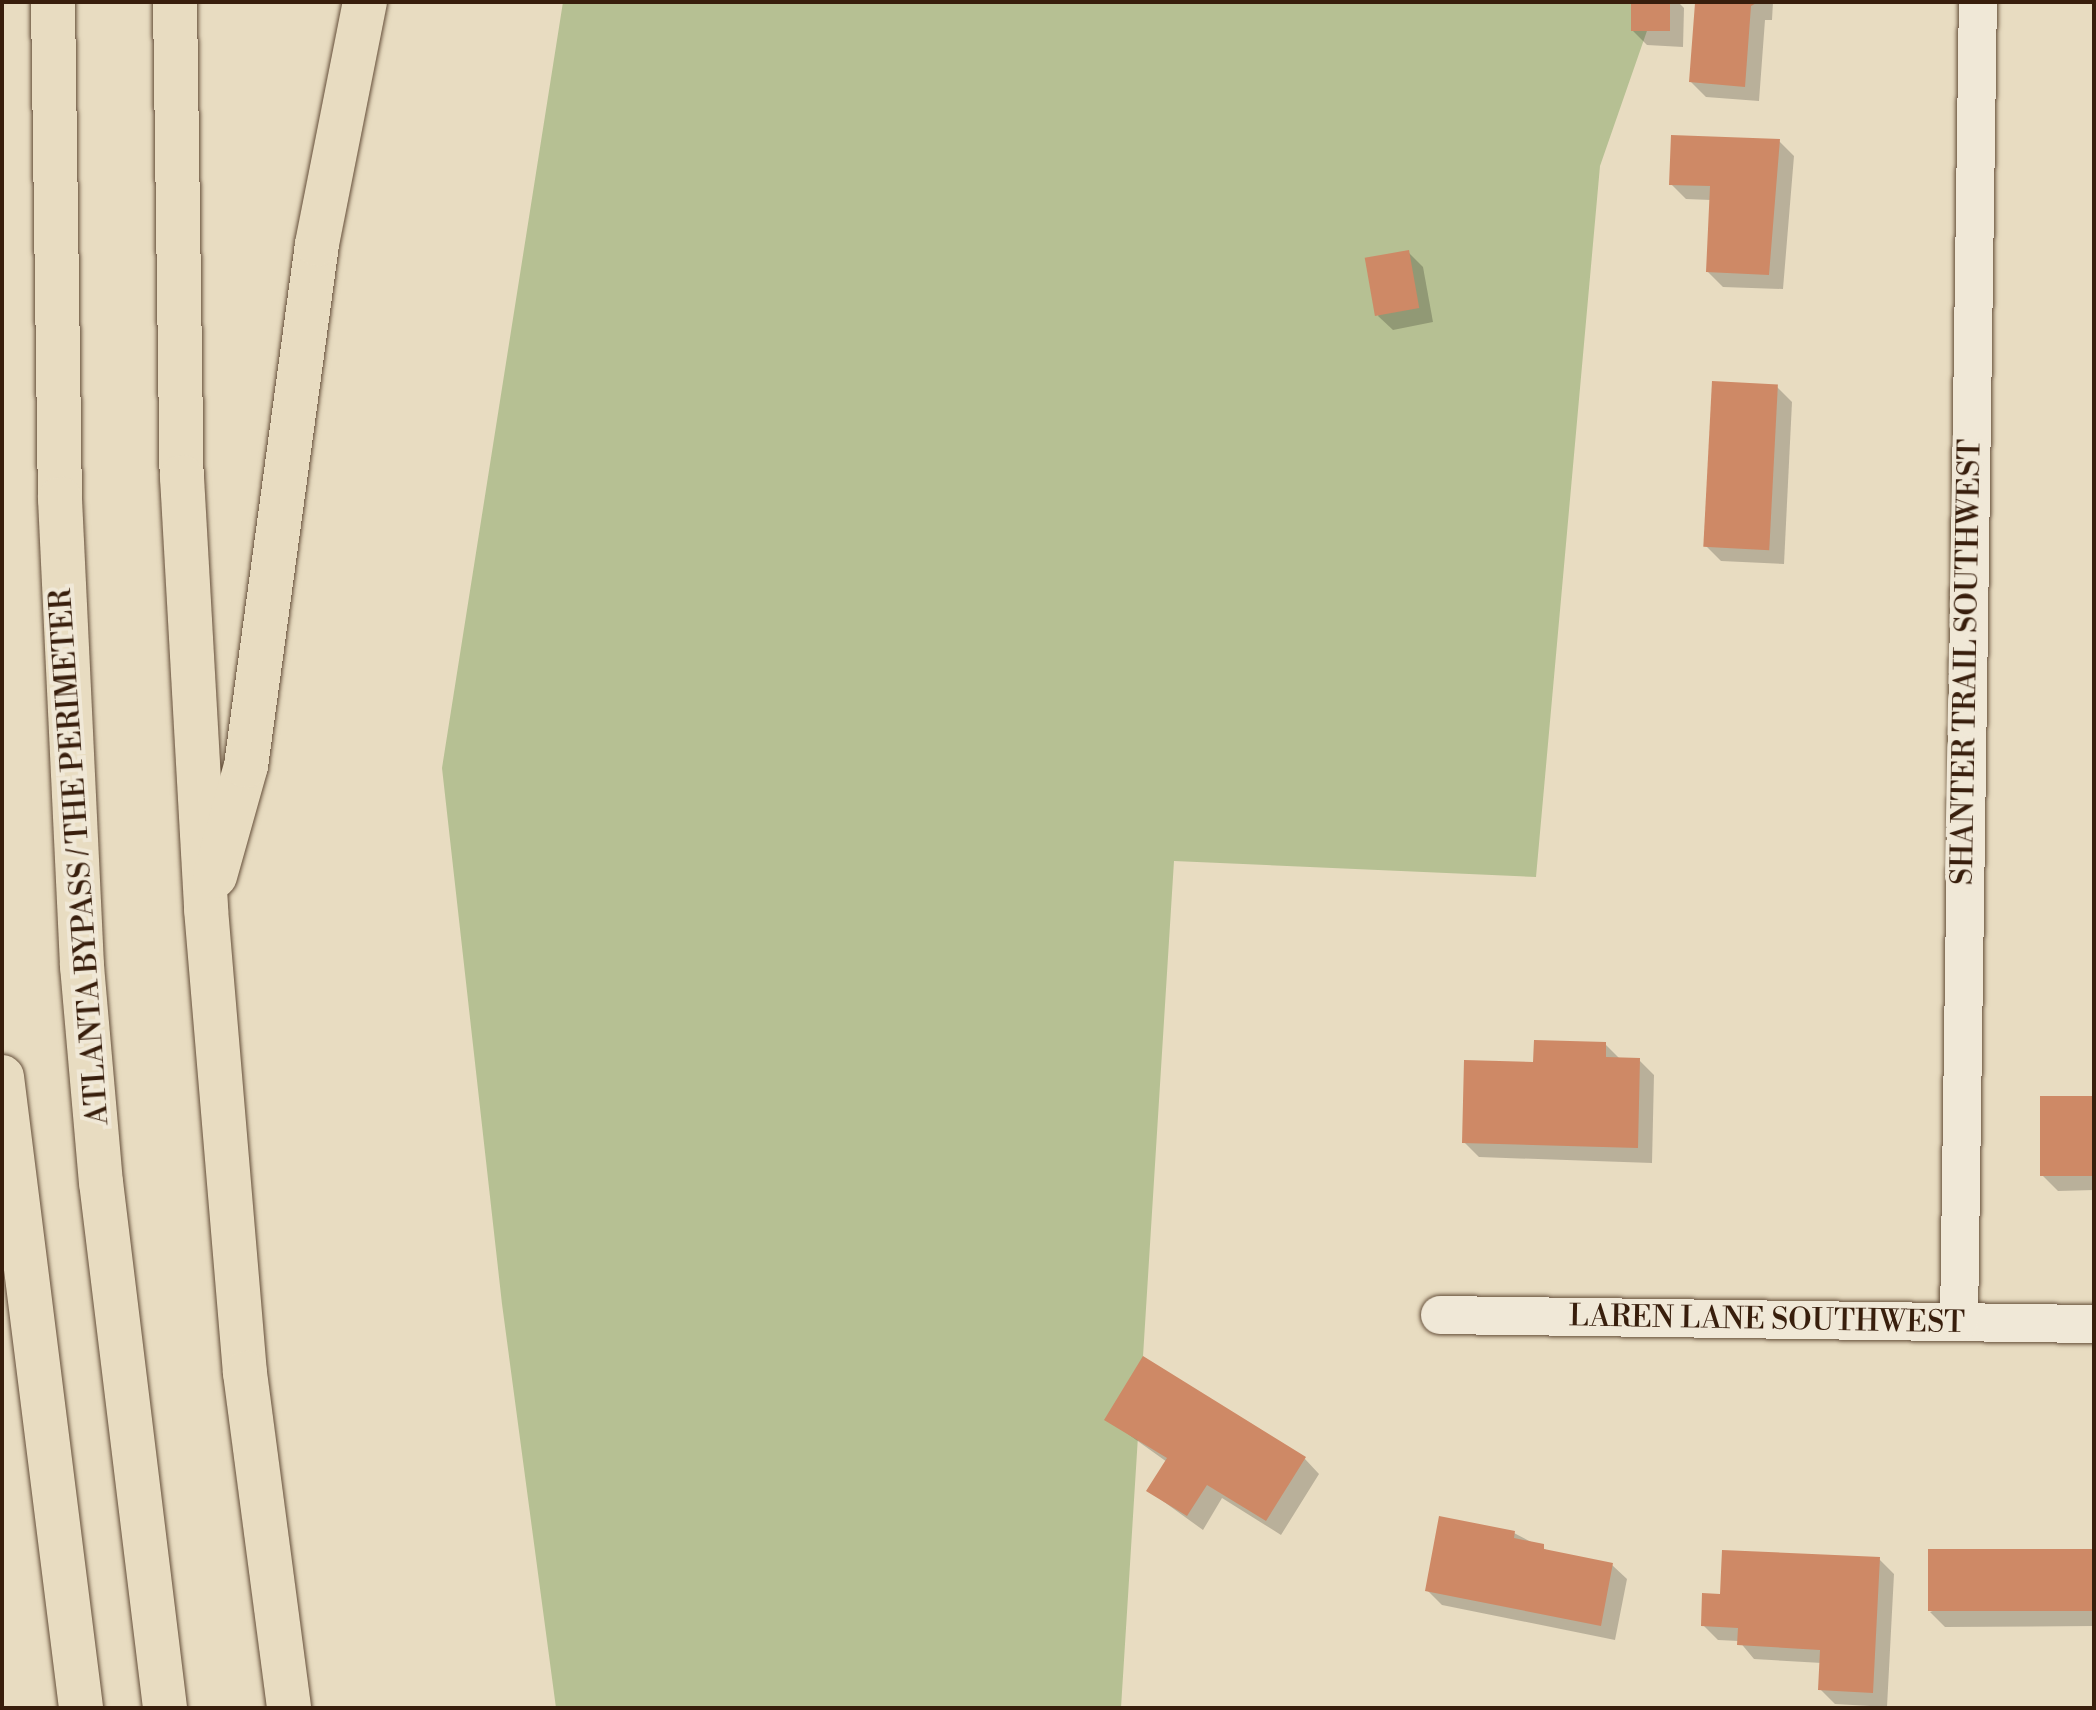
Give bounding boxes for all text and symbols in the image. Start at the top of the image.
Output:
street label: SHANTER TRAIL SOUTHWEST [1945,438,1989,886]
street label: ATLANTA BYPASS / THE PERIMETER [43,588,117,1126]
street label: LAREN LANE SOUTHWEST [1569,1299,1965,1341]

